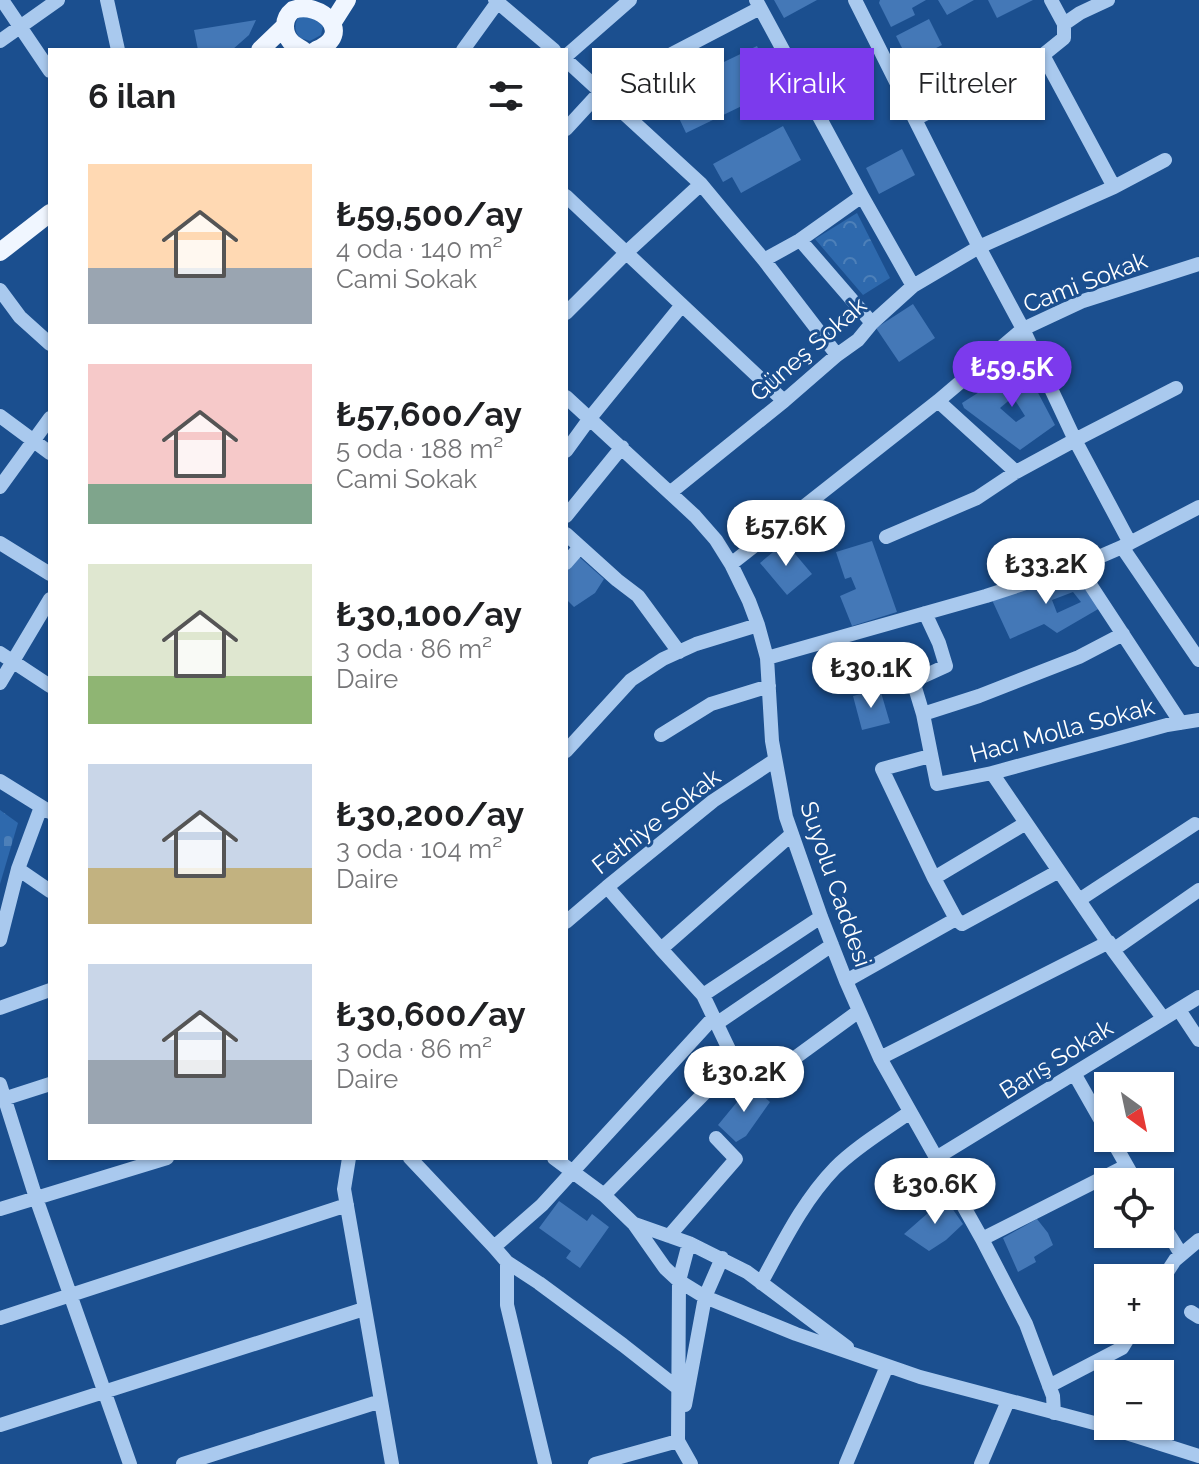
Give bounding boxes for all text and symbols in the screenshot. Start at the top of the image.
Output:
chip: Satılık [592,48,724,120]
chip: Kiralık [740,48,874,120]
chip: Filtreler [890,48,1045,120]
icon: filters [484,74,528,118]
text: 6 ilan [88,76,176,116]
text: ₺59,500/ay [336,194,523,234]
icon: home [152,196,248,292]
text: 4 oda · 140 m² [336,234,503,264]
street label: Cami Sokak [1019,245,1151,319]
text: Cami Sokak [336,264,477,294]
street label: Güneş Sokak [744,290,872,407]
pin: ₺59.5K [947,341,1077,409]
text: ₺59.5K [971,352,1053,382]
text: ₺57,600/ay [336,394,522,434]
icon: home [152,396,248,492]
text: 5 oda · 188 m² [336,434,503,464]
text: Cami Sokak [336,464,477,494]
pin: ₺57.6K [721,500,851,568]
text: ₺57.6K [745,511,827,541]
pin: ₺33.2K [981,538,1111,606]
text: ₺33.2K [1005,549,1087,579]
text: ₺30,100/ay [336,594,522,634]
icon: home [152,596,248,692]
text: 3 oda · 86 m² [336,634,492,664]
pin: ₺30.1K [806,642,936,710]
text: ₺30.1K [830,653,912,683]
text: Daire [336,664,398,694]
street label: Hacı Molla Sokak [967,691,1158,769]
street label: Fethiye Sokak [586,762,726,880]
text: ₺30,200/ay [336,794,524,834]
icon: home [152,796,248,892]
street label: Suyolu Caddesi [794,798,878,970]
text: 3 oda · 104 m² [336,834,502,864]
text: Daire [336,864,398,894]
text: ₺30,600/ay [336,994,526,1034]
icon: home [152,996,248,1092]
street label: Barış Sokak [994,1013,1118,1105]
text: 3 oda · 86 m² [336,1034,492,1064]
pin: ₺30.2K [679,1046,809,1114]
text: ₺30.2K [702,1057,786,1087]
text: Daire [336,1064,398,1094]
north arrow [1094,1072,1174,1152]
map controls [1094,1072,1174,1440]
pin: ₺30.6K [870,1158,1000,1226]
button: locate [1094,1168,1174,1248]
text: ₺30.6K [893,1169,977,1199]
button: + [1094,1264,1174,1344]
button: − [1094,1360,1174,1440]

